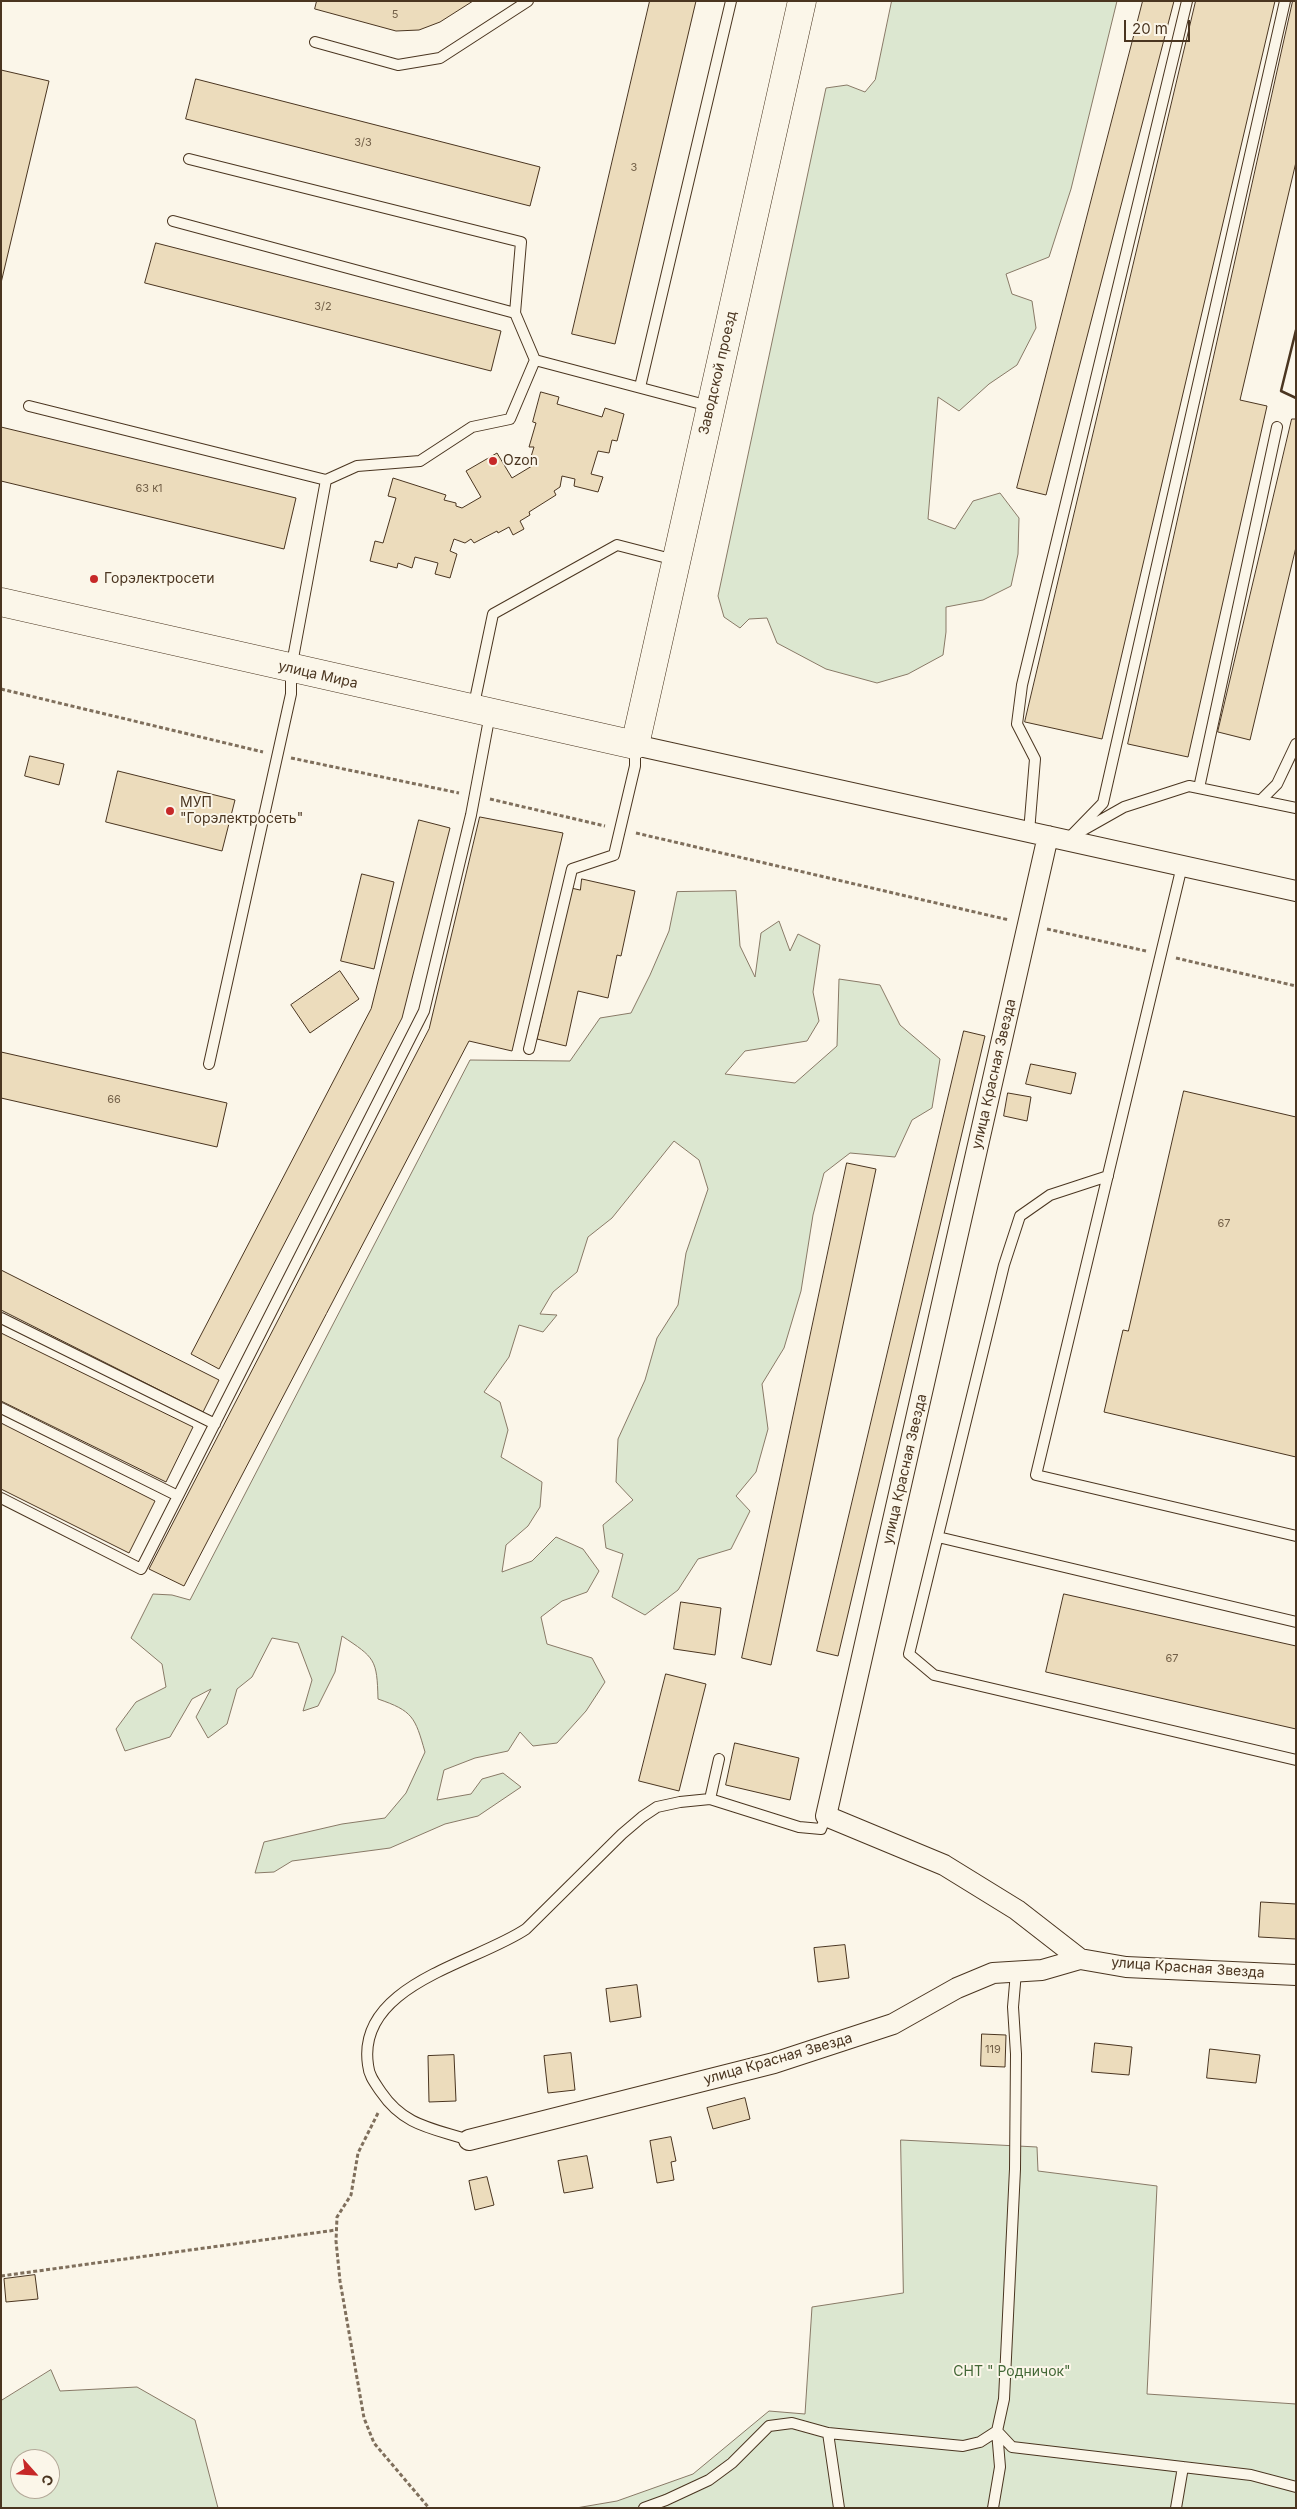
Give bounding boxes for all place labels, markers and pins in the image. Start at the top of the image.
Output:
place label: Ozon [503,453,538,469]
marker: Ozon [487,455,499,467]
place label: Горэлектросети [104,571,215,587]
marker: Горэлектросети [88,573,100,585]
place label: МУП "Горэлектросеть" [180,795,303,828]
marker: МУП "Горэлектросеть" [164,805,176,817]

